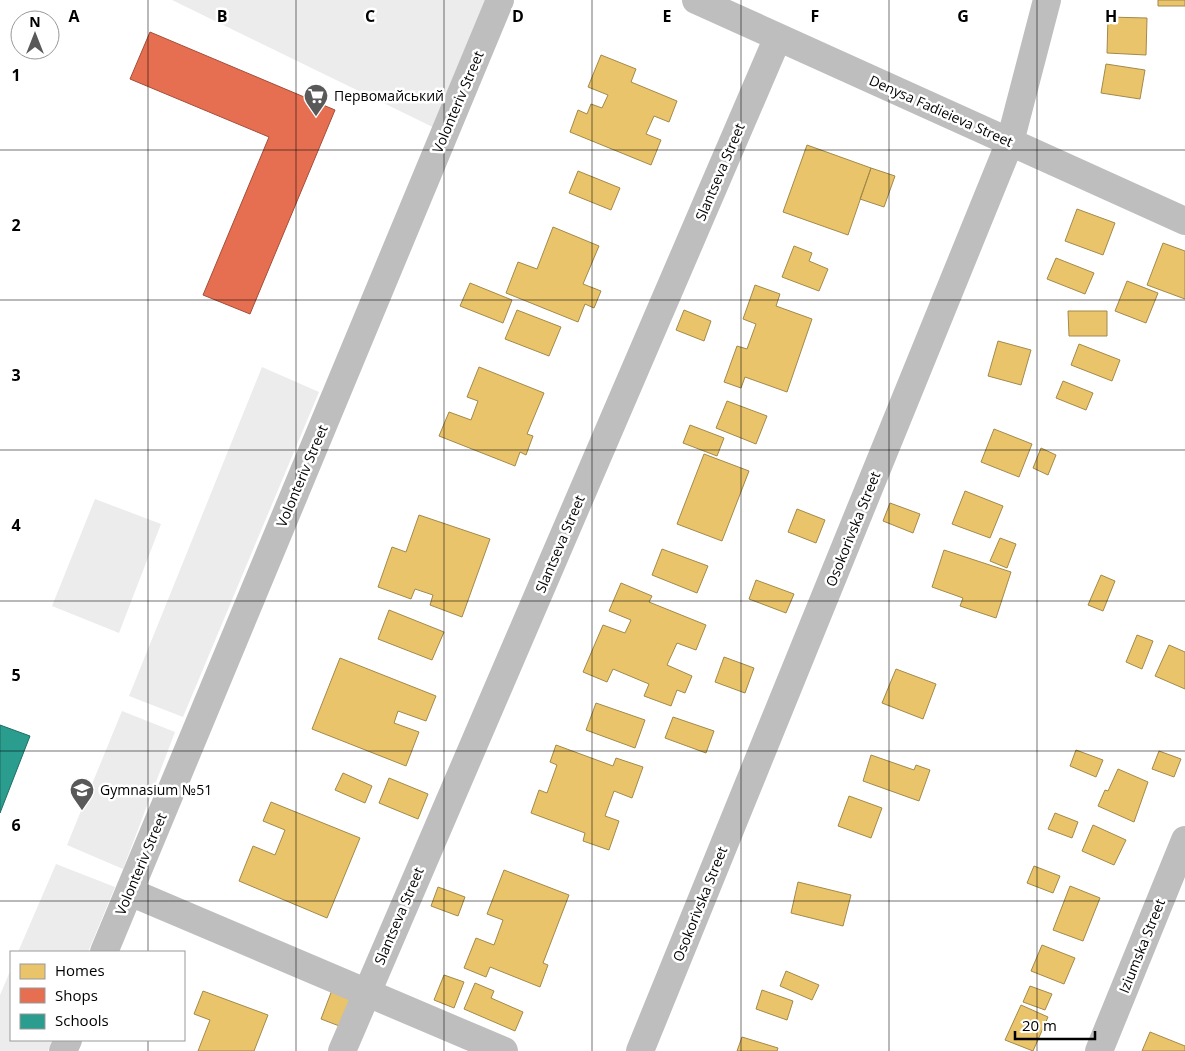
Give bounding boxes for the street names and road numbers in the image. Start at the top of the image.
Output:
street label: Volonteriv Street [427,48,488,156]
street label: Denysa Fadieieva Street [866,70,1016,151]
street label: Slantseva Street [690,120,749,224]
street label: Volonteriv Street [271,422,332,530]
street label: Osokorivska Street [821,468,884,589]
street label: Slantseva Street [530,492,589,596]
street label: Volonteriv Street [110,810,171,918]
street label: Osokorivska Street [668,843,731,964]
street label: Slantseva Street [369,864,428,968]
street label: Iziumska Street [1114,896,1169,996]

